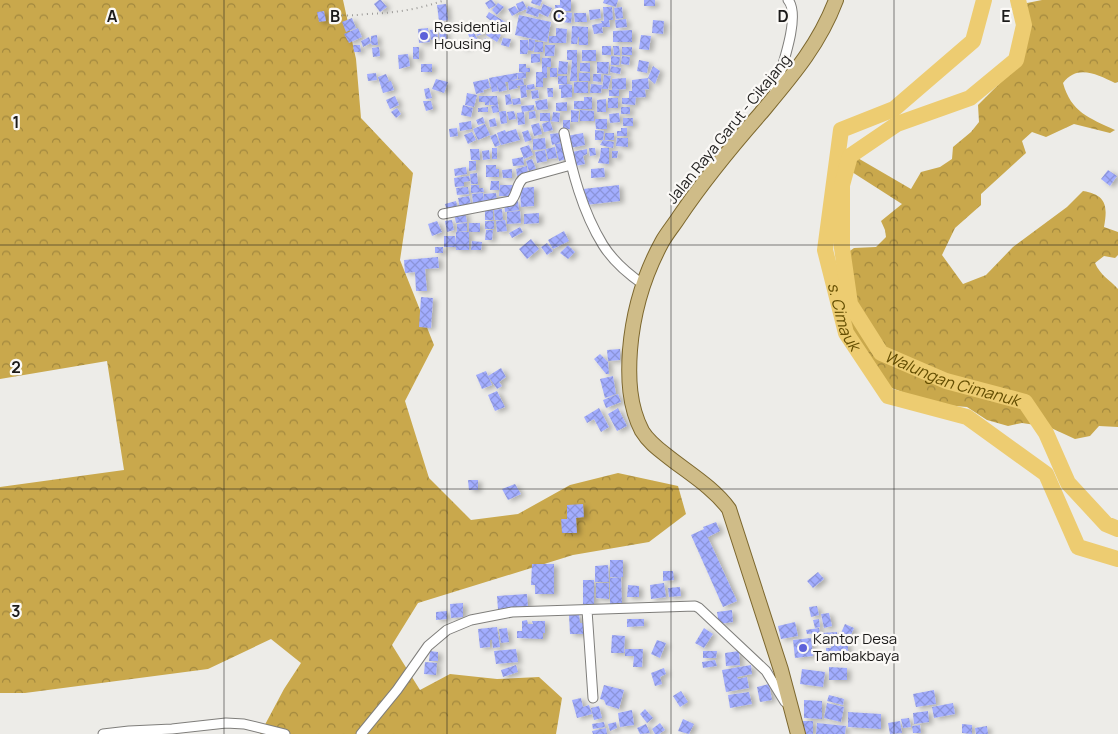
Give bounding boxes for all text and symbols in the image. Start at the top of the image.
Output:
text: A [107,5,118,27]
text: B [330,5,340,27]
text: C [553,5,565,27]
text: D [777,5,789,27]
text: E [1001,5,1011,27]
place label: Residential Housing [434,16,511,54]
marker: Residential Housing [418,30,430,42]
street label: Jalan Raya Garut - Cikajang [662,50,796,208]
text: 1 [12,111,20,133]
water label: s. Cimauk [823,280,867,357]
water label: Walungan Cimanuk [881,345,1024,412]
text: 2 [11,356,21,378]
text: 3 [11,600,21,622]
place label: Kantor Desa Tambakbaya [813,628,899,666]
marker: Kantor Desa Tambakbaya [797,642,809,654]

